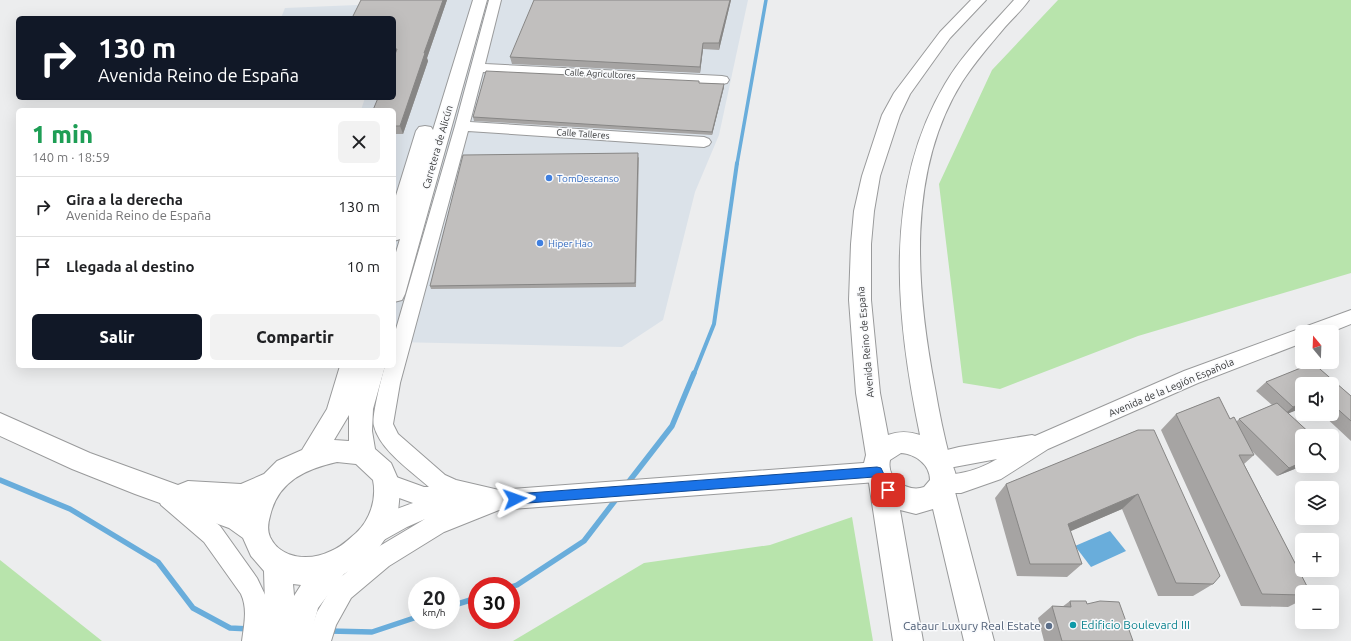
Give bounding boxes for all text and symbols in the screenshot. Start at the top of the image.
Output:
icon: right [32,32,84,84]
text: 130 m [98,32,176,63]
text: Avenida Reino de España [98,65,299,85]
street label: Calle Agricultores [564,67,636,81]
street label: Carretera de Alicún [420,104,455,190]
text: 1 min [32,121,93,148]
button: close [338,121,380,163]
street label: Calle Talleres [556,127,610,141]
text: 140 m · 18:59 [32,150,110,164]
marker: TomDescanso [544,173,554,183]
place label: TomDescanso [557,173,619,184]
text: Gira a la derecha [66,191,183,208]
icon: right [32,196,54,218]
text: 130 m [338,198,380,215]
text: Avenida Reino de España [66,208,211,222]
marker: Hiper Hao [535,238,545,248]
place label: Hiper Hao [548,238,593,249]
icon: arrive [32,256,54,278]
text: Llegada al destino [66,258,195,275]
text: 10 m [347,258,380,275]
street label: Avenida Reino de España [855,286,876,398]
button: Salir [32,314,202,360]
button: Compartir [210,314,380,360]
north arrow [1295,325,1339,369]
map controls [1295,325,1339,629]
street label: Avenida de la Legión Española [1107,356,1235,419]
button: sound [1295,377,1339,421]
button: search [1295,429,1339,473]
pin [871,473,905,507]
position arrow [494,478,536,520]
icon: arrive [877,479,899,501]
button: layers [1295,481,1339,525]
button: + [1295,533,1339,577]
speed limit sign: 30 [468,577,520,629]
button: − [1295,585,1339,629]
text: 20 [423,586,445,609]
text: km/h [422,607,446,618]
place label: Edificio Boulevard III [1081,618,1190,631]
place label: Cataur Luxury Real Estate [903,619,1041,632]
marker: Edificio Boulevard III [1068,620,1078,630]
marker: Cataur Luxury Real Estate [1044,621,1054,631]

